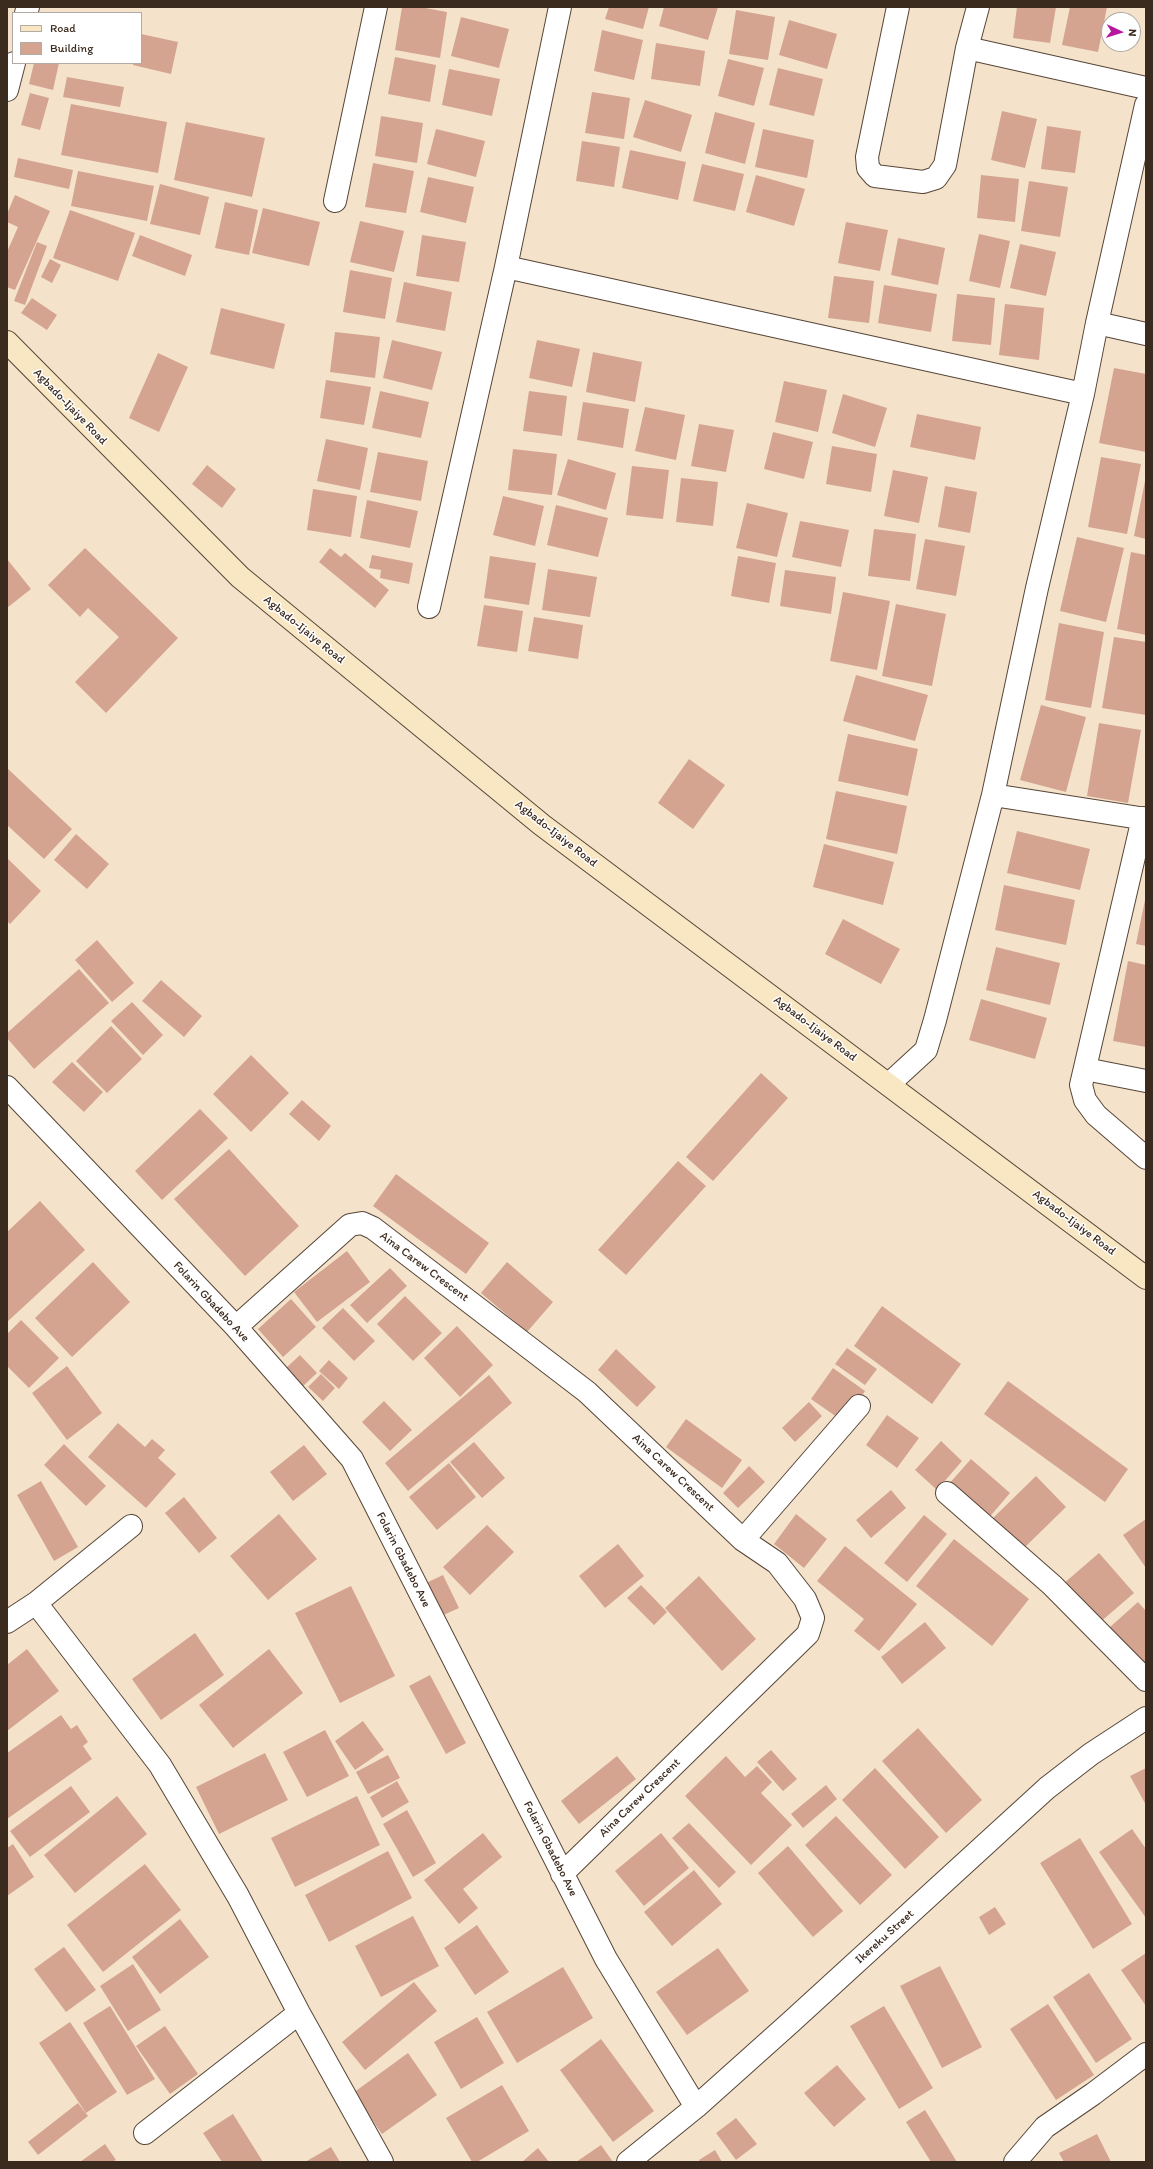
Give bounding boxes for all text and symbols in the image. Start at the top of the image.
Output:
legend [12,12,142,64]
north arrow [1101,12,1141,52]
text: Road [50,21,76,35]
text: N [1126,29,1139,37]
text: Building [50,41,93,55]
street label: Agbado-Ijaiye Road [30,366,110,448]
street label: Agbado-Ijaiye Road [260,593,348,667]
street label: Agbado-Ijaiye Road [512,797,600,871]
street label: Agbado-Ijaiye Road [771,993,859,1065]
street label: Agbado-Ijaiye Road [1030,1187,1118,1259]
street label: Aina Carew Crescent [377,1229,471,1305]
street label: Folarin Gbadebo Ave [170,1259,252,1345]
street label: Aina Carew Crescent [629,1431,717,1515]
street label: Folarin Gbadebo Ave [373,1510,433,1610]
street label: Aina Carew Crescent [596,1755,684,1841]
street label: Folarin Gbadebo Ave [520,1799,580,1899]
street label: Ikereku Street [853,1907,917,1967]

